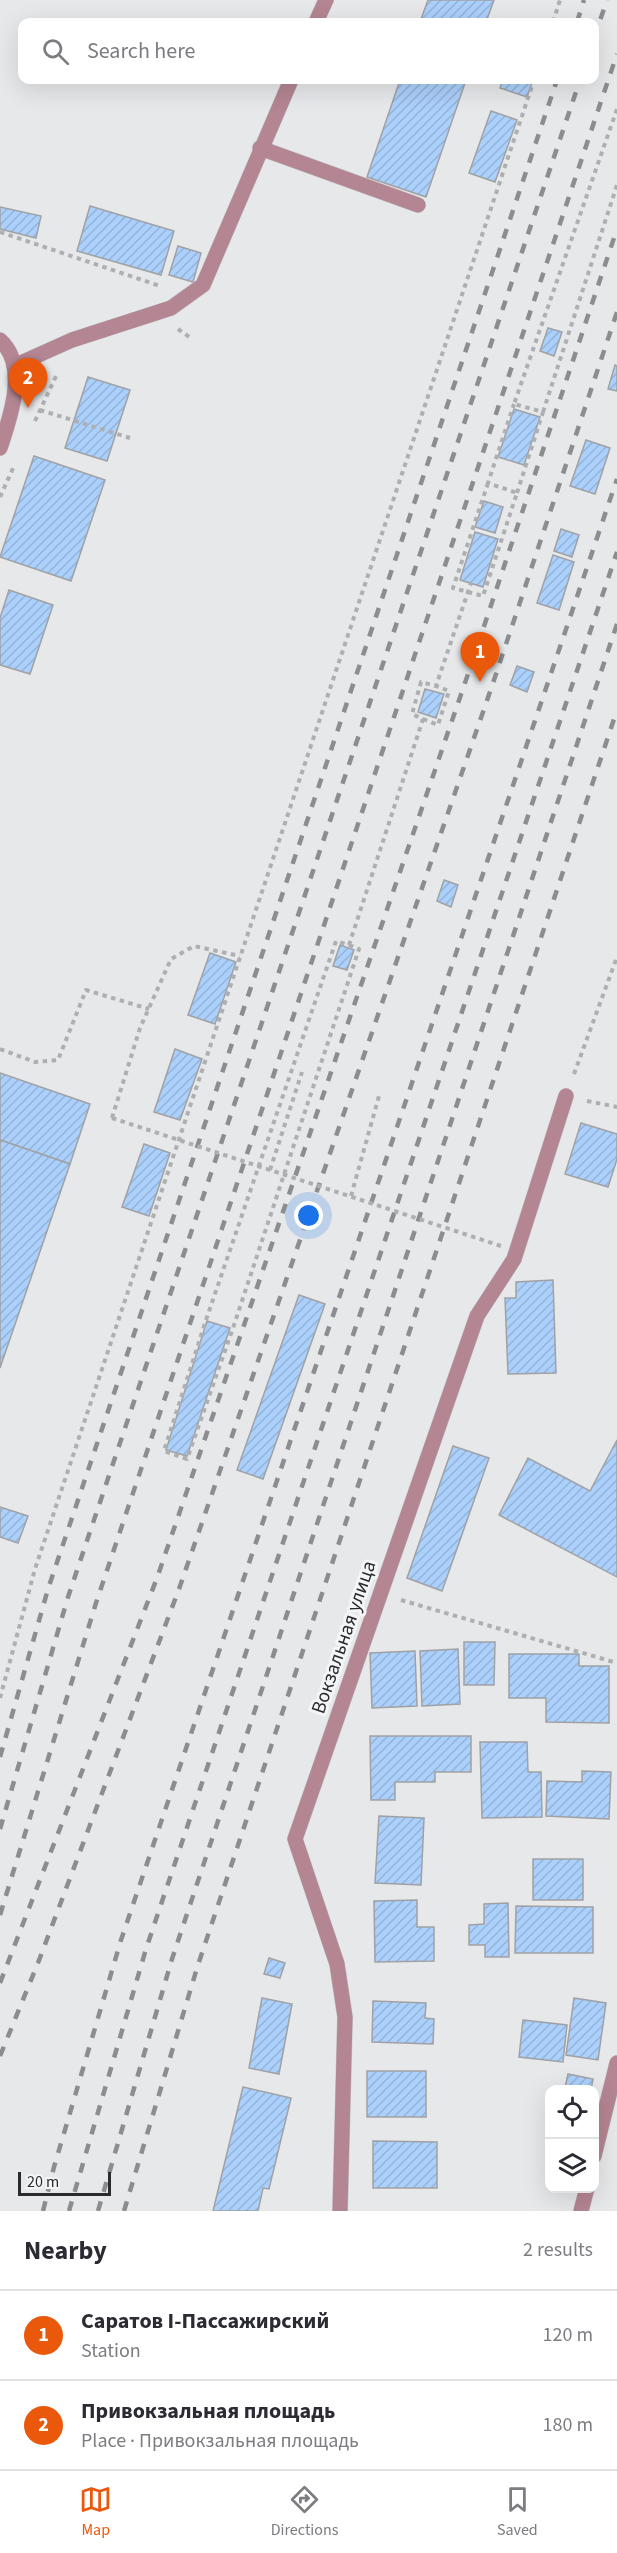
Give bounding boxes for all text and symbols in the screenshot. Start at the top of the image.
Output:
search box [18,18,599,84]
icon: search [39,35,72,68]
text: Search here [87,35,195,67]
pin: 2 [9,358,48,408]
pin: 1 [460,632,500,682]
your location [294,1201,323,1230]
street label: Вокзальная улица [305,1557,383,1718]
map controls [545,2085,599,2193]
button: locate [545,2085,599,2139]
button: layers [545,2139,599,2193]
scale bar [18,2169,111,2196]
text: 20 m [27,2171,59,2193]
text: Nearby [24,2232,107,2269]
text: 2 results [523,2236,593,2264]
text: Саратов I-Пассажирский [81,2305,329,2337]
text: 1 [38,2321,49,2349]
text: 120 m [543,2321,593,2349]
text: Station [81,2337,141,2365]
text: Привокзальная площадь [81,2395,335,2427]
text: 2 [38,2411,49,2439]
text: 180 m [543,2411,593,2439]
text: Place · Привокзальная площадь [81,2427,359,2455]
tab: Map [79,2483,112,2541]
tab: Directions [271,2483,338,2541]
tab: Saved [497,2483,538,2541]

